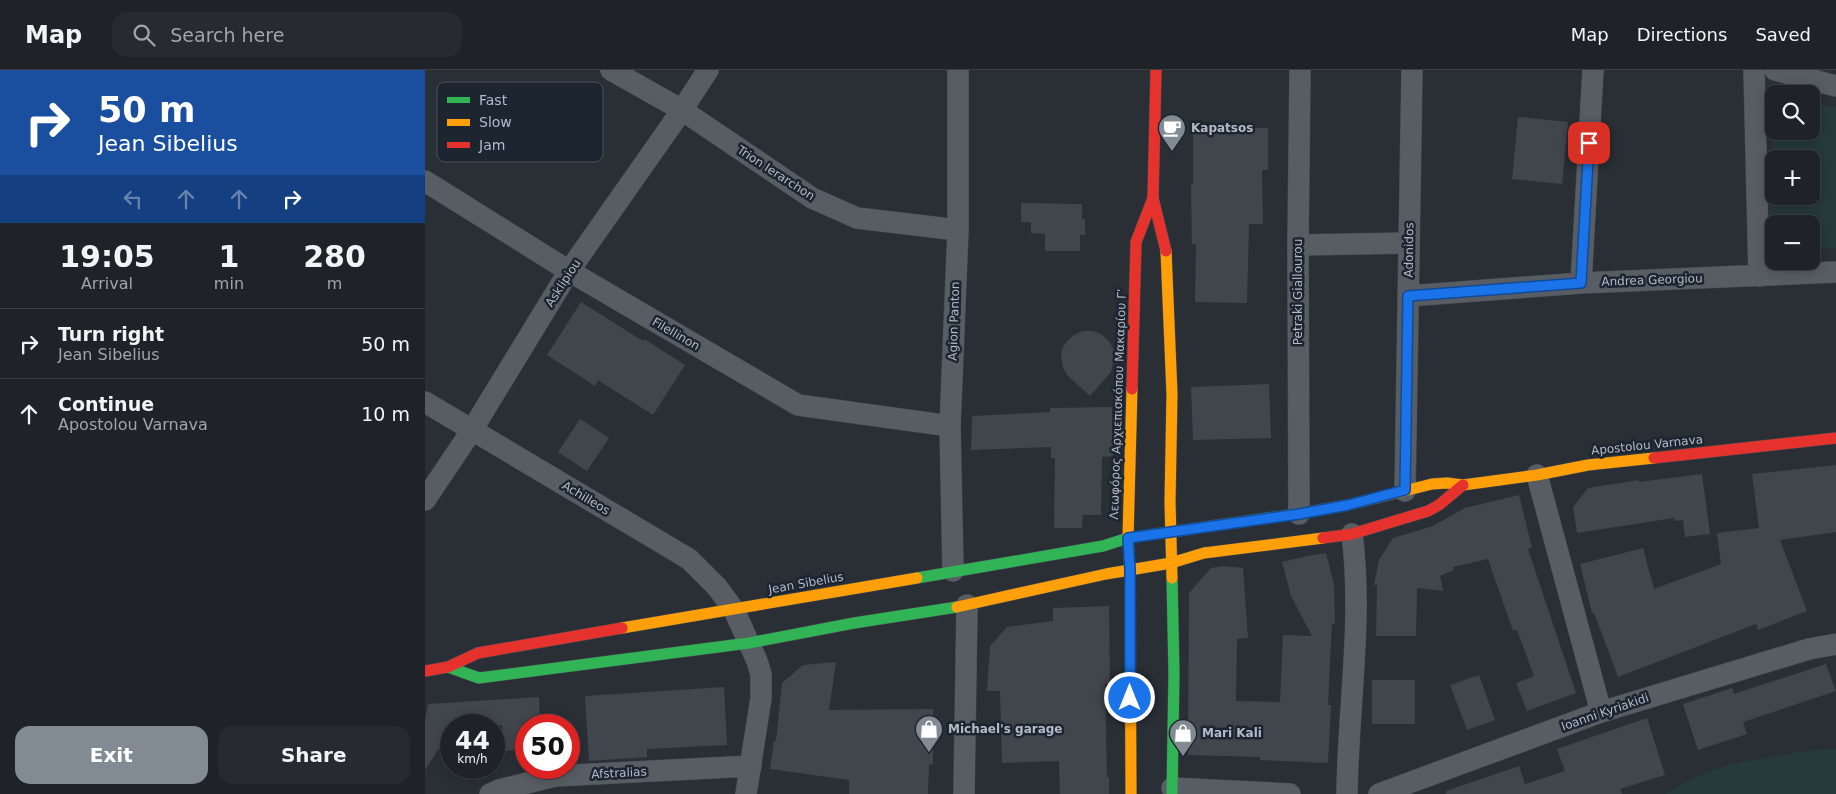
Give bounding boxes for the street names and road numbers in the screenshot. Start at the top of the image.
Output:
street label: Trion Ierarchon [734,142,817,203]
street label: Adonidos [1402,222,1416,278]
street label: Petraki Giallourou [1291,239,1305,345]
street label: Asklipiou [542,257,584,309]
street label: Andrea Georgiou [1601,271,1703,289]
street label: Agion Panton [946,281,962,361]
street label: Λεωφόρος Αρχιεπισκόπου Μακαρίου Γ’ [1107,288,1129,520]
street label: Filellinon [650,315,702,353]
street label: Apostolou Varnava [1590,432,1704,458]
street label: Achilleos [560,478,612,518]
street label: Jean Sibelius [766,569,845,597]
street label: Ioanni Kyriakidi [1559,690,1651,734]
street label: Afstralias [591,765,647,781]

